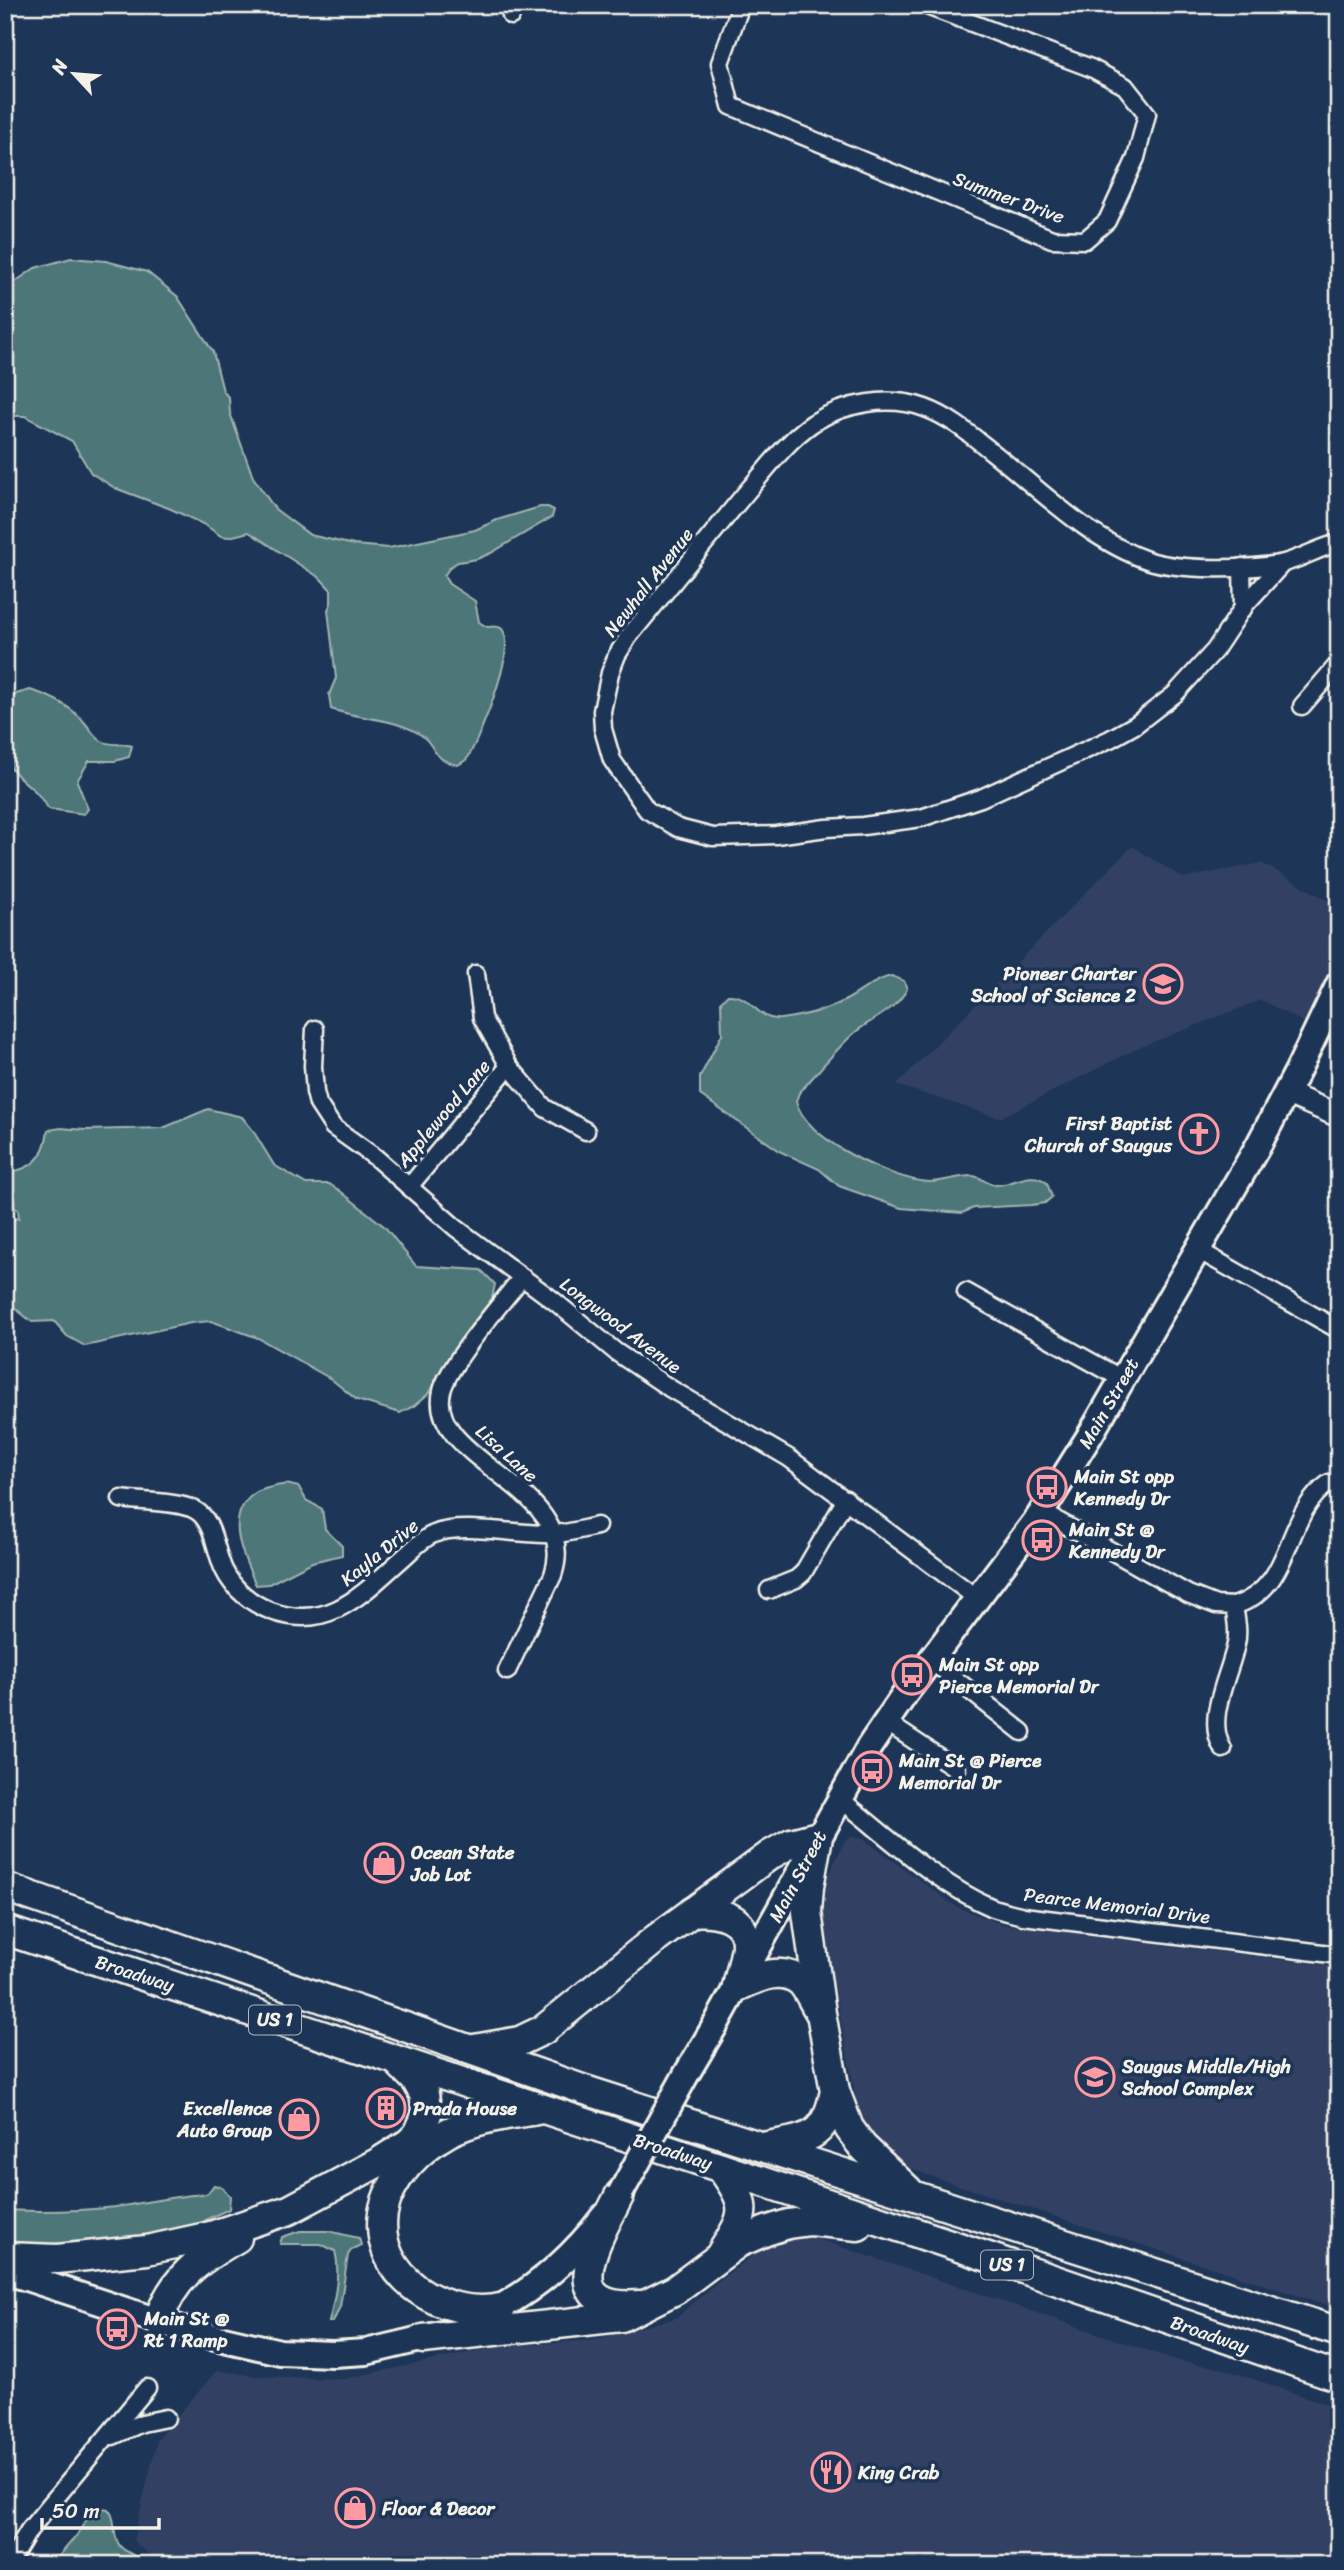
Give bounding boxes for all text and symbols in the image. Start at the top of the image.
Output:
north arrow [38,38,108,108]
text: N [41,53,77,81]
street label: Summer Drive [948,162,1070,233]
street label: Newhall Avenue [595,520,702,644]
place label: Pioneer Charter School of Science 2 [970,957,1137,1012]
school or university icon: Pioneer Charter School of Science 2 [1142,963,1184,1005]
street label: Applewood Lane [387,1052,499,1176]
place label: First Baptist Church of Saugus [1024,1107,1173,1162]
church icon: First Baptist Church of Saugus [1178,1113,1220,1155]
street label: Longwood Avenue [552,1268,689,1383]
street label: Main Street [1069,1351,1148,1455]
street label: Lisa Lane [468,1416,546,1491]
place label: Main St opp Kennedy Dr [1073,1460,1175,1515]
bus stop icon: Main St opp Kennedy Dr [1026,1466,1068,1508]
street label: Kayla Drive [332,1510,426,1595]
place label: Main St @ Kennedy Dr [1068,1513,1167,1568]
bus stop icon: Main St @ Kennedy Dr [1021,1519,1063,1561]
place label: Main St opp Pierce Memorial Dr [938,1648,1100,1703]
bus stop icon: Main St opp Pierce Memorial Dr [891,1654,933,1696]
place label: Main St @ Pierce Memorial Dr [898,1744,1042,1799]
bus stop icon: Main St @ Pierce Memorial Dr [851,1750,893,1792]
street label: Main Street [759,1824,836,1928]
place label: Ocean State Job Lot [410,1836,515,1891]
shop icon: Ocean State Job Lot [363,1842,405,1884]
street label: Pearce Memorial Drive [1022,1878,1212,1933]
street label: Broadway [91,1945,179,2002]
road number: US 1 [249,2006,301,2034]
place label: Saugus Middle/High School Complex [1121,2050,1291,2105]
school or university icon: Saugus Middle/High School Complex [1074,2056,1116,2098]
building icon: Prada House [365,2087,407,2129]
place label: Excellence Auto Group [176,2092,273,2147]
place label: Prada House [413,2092,517,2125]
shop icon: Excellence Auto Group [278,2098,320,2140]
street label: Broadway [629,2123,717,2180]
road number: US 1 [981,2250,1033,2280]
place label: Main St @ Rt 1 Ramp [143,2302,230,2357]
street label: Broadway [1166,2306,1254,2363]
bus stop icon: Main St @ Rt 1 Ramp [96,2308,138,2350]
restaurant icon: King Crab [810,2451,852,2493]
place label: King Crab [857,2456,940,2489]
scale bar [42,2486,159,2530]
shop icon: Floor & Decor [334,2487,376,2529]
text: 50 m [52,2492,100,2530]
place label: Floor & Decor [381,2492,496,2525]

